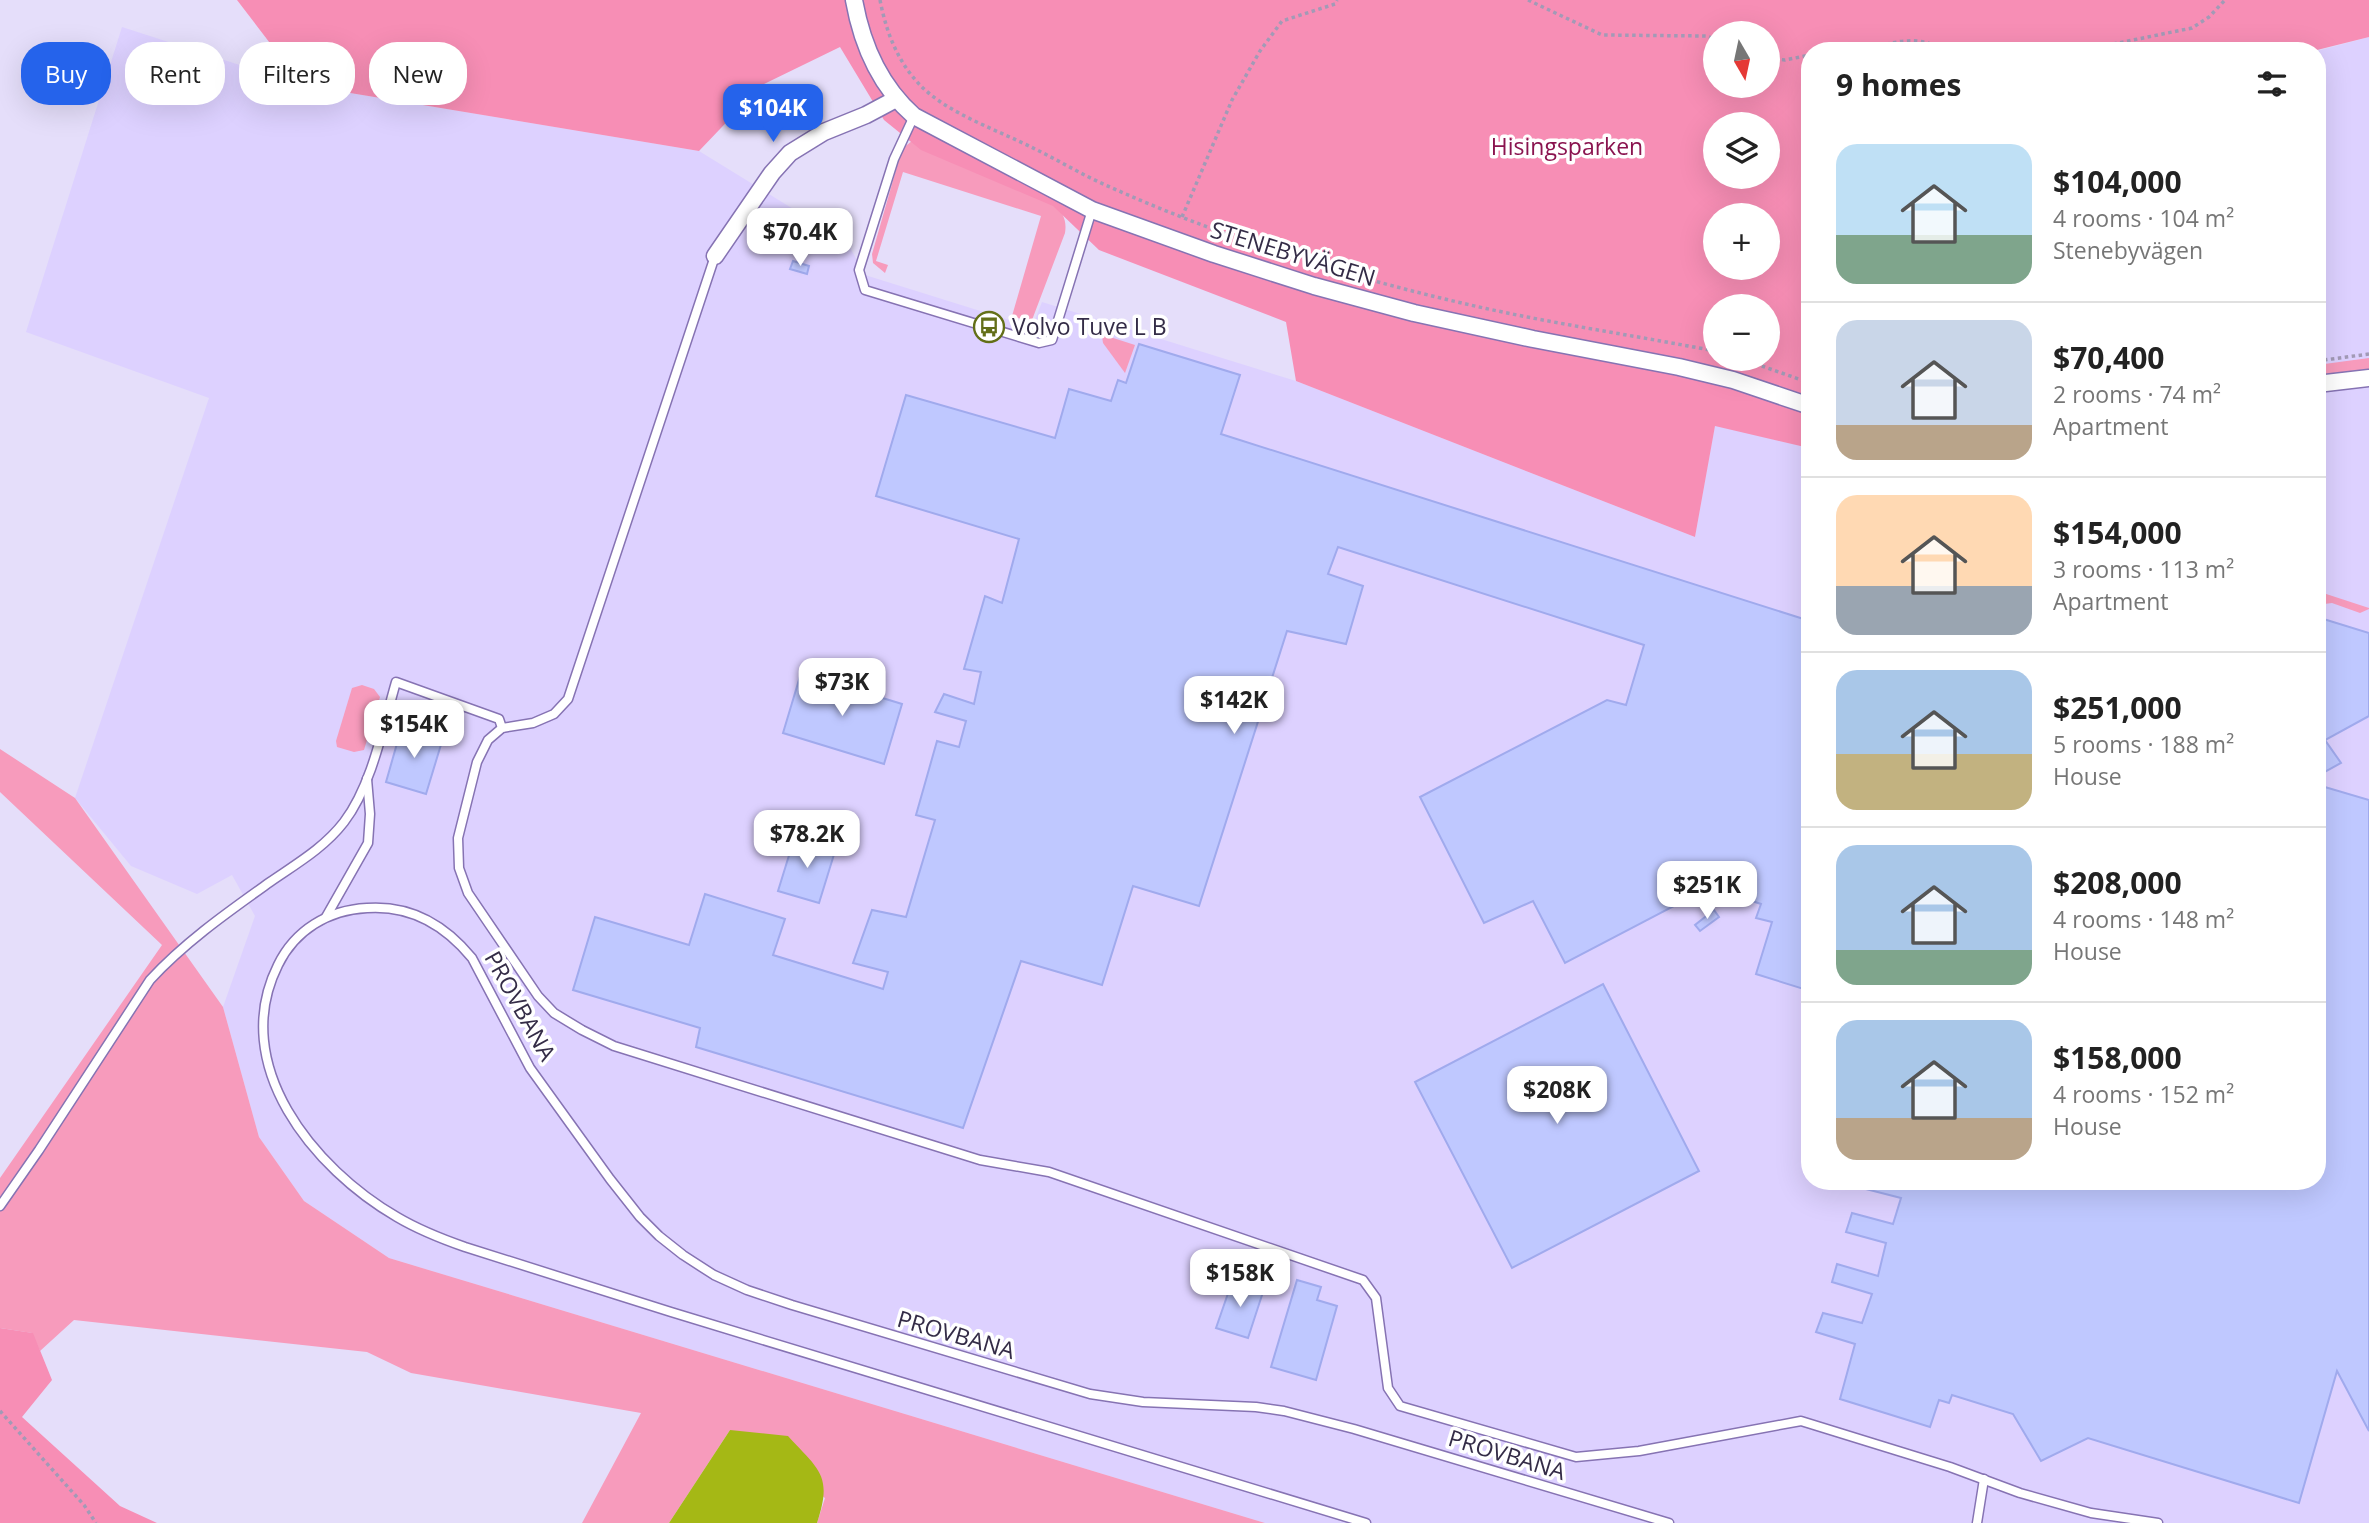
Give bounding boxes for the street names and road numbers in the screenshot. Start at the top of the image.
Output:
street label: STENEBYVÄGEN [1207,213,1380,293]
street label: PROVBANA [478,945,564,1067]
street label: PROVBANA [894,1302,1019,1366]
street label: PROVBANA [1445,1421,1570,1487]

